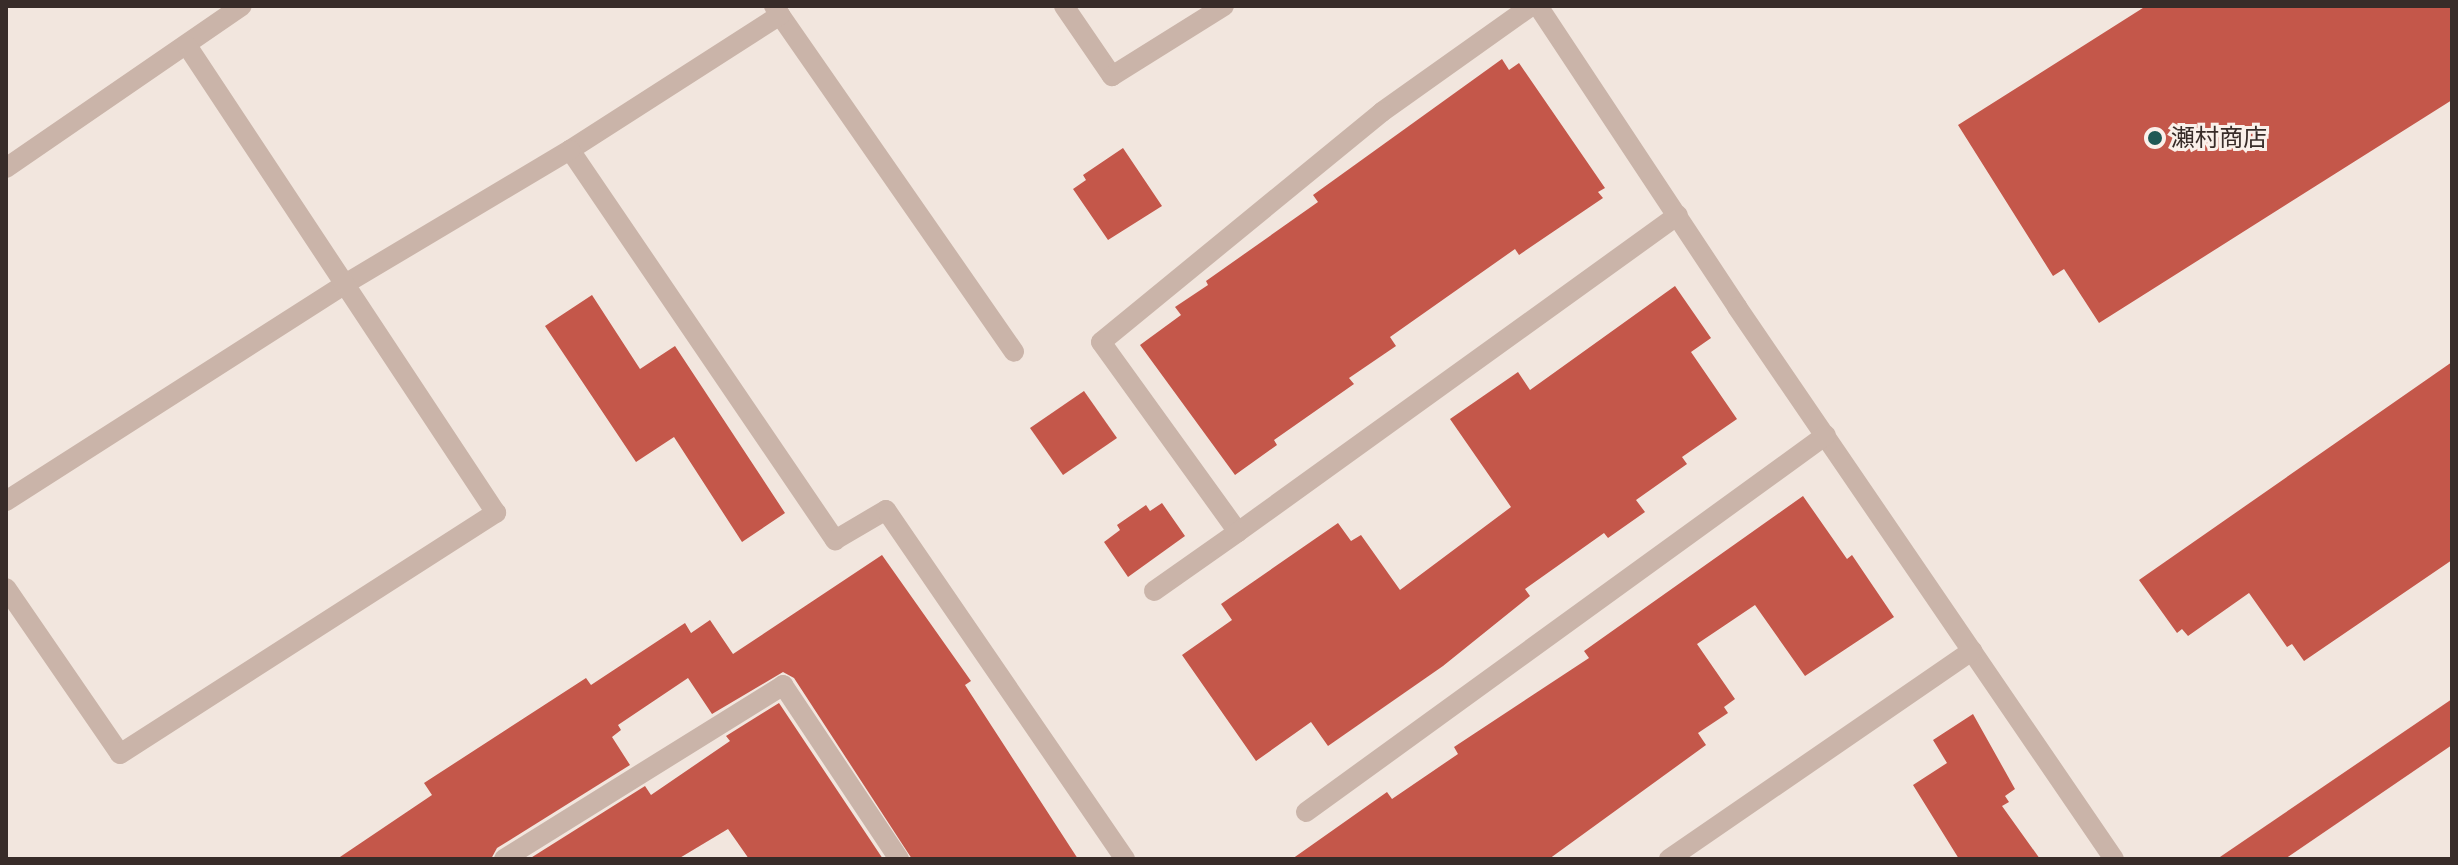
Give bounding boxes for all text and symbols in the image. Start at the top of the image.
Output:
place label: 瀬村商店 [2171,124,2267,152]
marker: 瀬村商店 [2146,129,2164,147]

